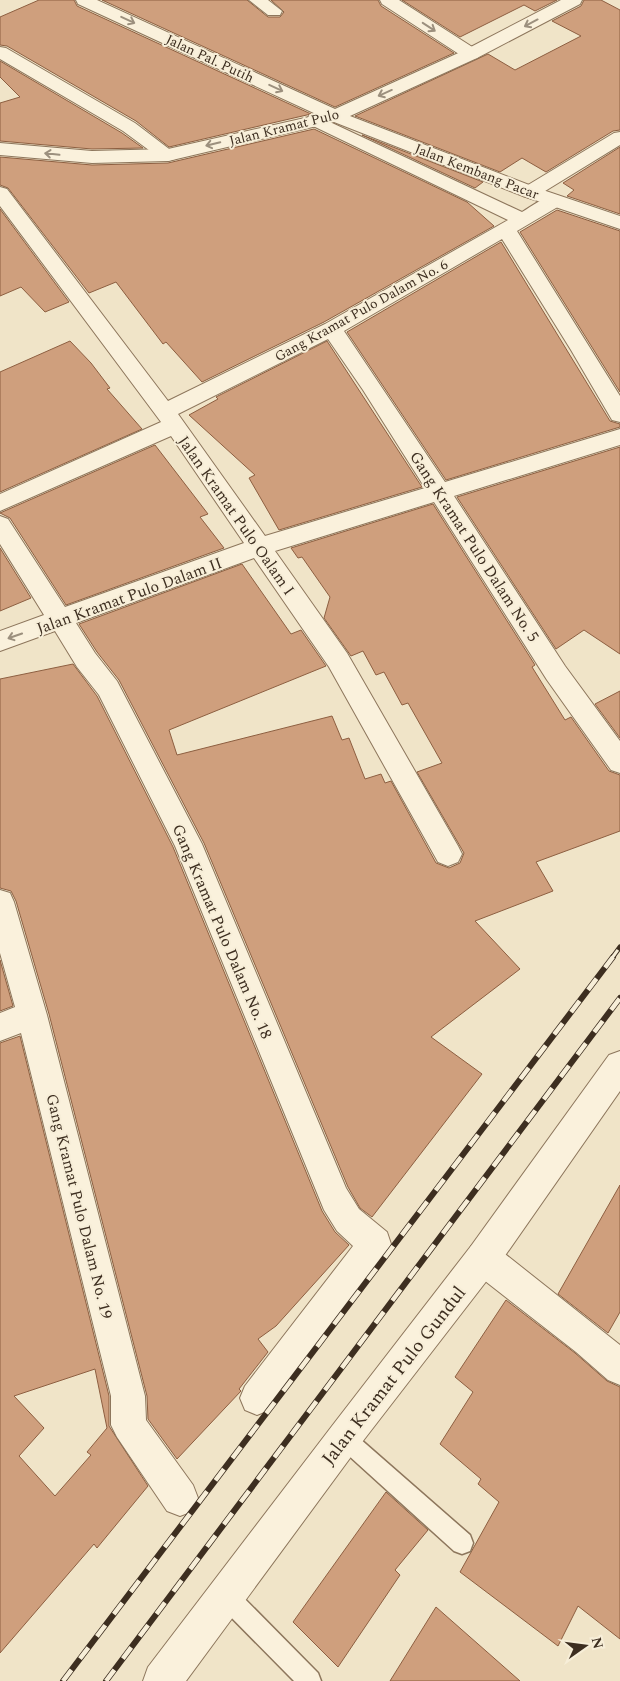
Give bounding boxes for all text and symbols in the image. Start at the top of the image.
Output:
one-way arrow [120,16,135,26]
one-way arrow [524,19,539,28]
one-way arrow [421,22,435,32]
street label: Jalan Pal. Putih [162,29,257,88]
one-way arrow [268,84,283,94]
one-way arrow [378,89,393,99]
street label: Jalan Kramat Pulo [227,104,341,151]
street label: Jalan Kembang Pacar [412,138,542,205]
one-way arrow [205,140,221,149]
one-way arrow [44,149,60,159]
street label: Gang Kramat Pulo Dalam No. 6 [271,254,452,367]
street label: Jalan Kramat Pulo Oalam I [172,431,301,600]
street label: Gang Kramat Pulo Dalam No. 5 [403,446,545,647]
street label: Jalan Kramat Pulo Dalam II [33,551,225,641]
one-way arrow [8,632,24,641]
street label: Gang Kramat Pulo Dalam No. 18 [166,820,278,1043]
street label: Gang Kramat Pulo Dalam No. 19 [39,1091,119,1321]
street label: Jalan Kramat Pulo Gundul [315,1280,474,1472]
north arrow [560,1621,610,1671]
text: N [586,1635,609,1651]

